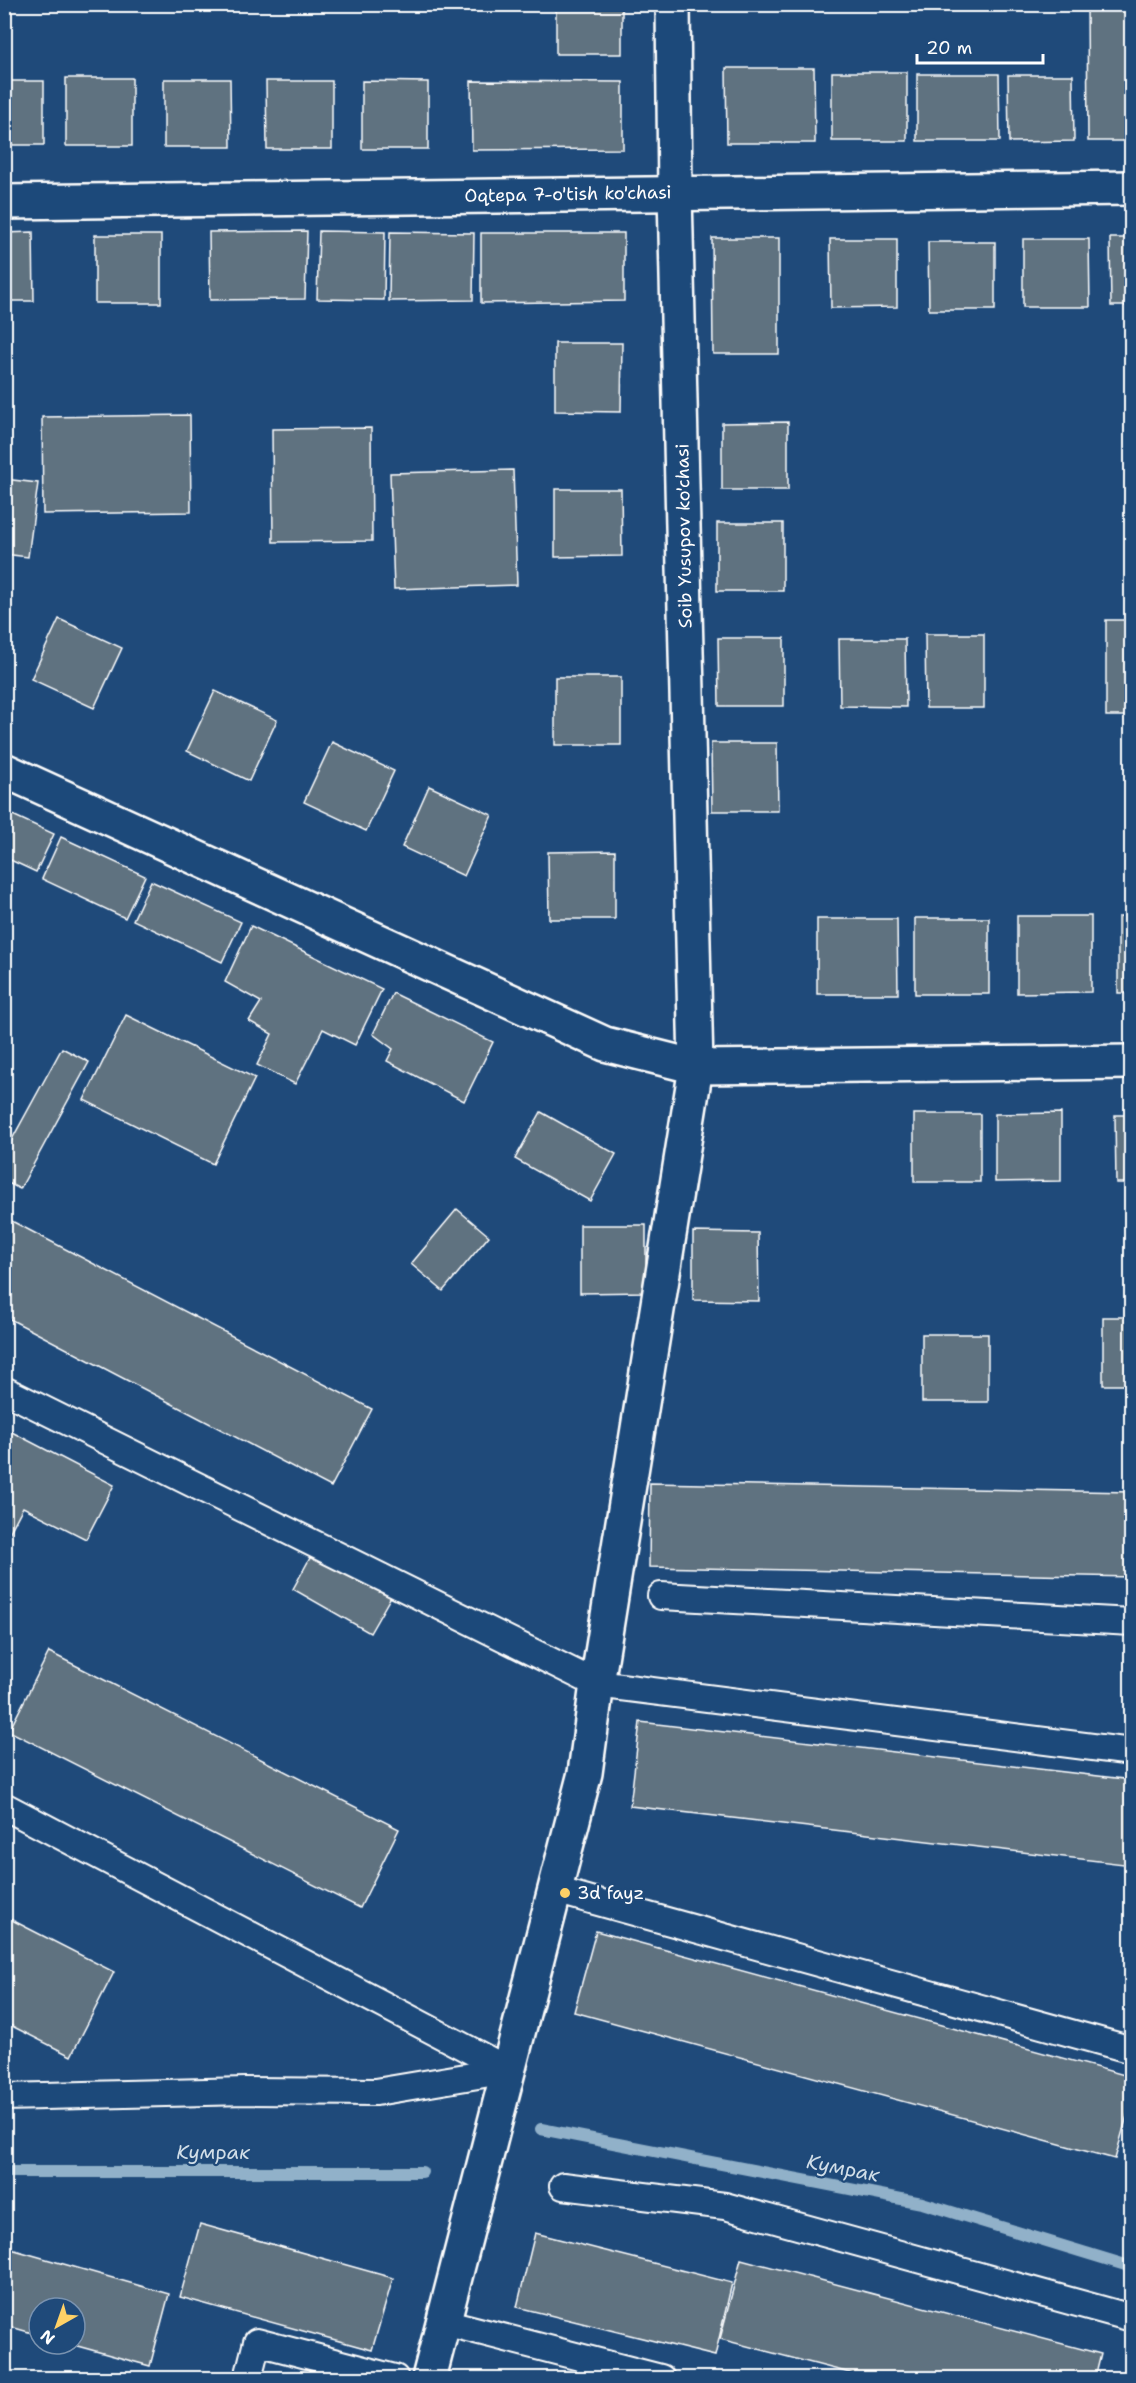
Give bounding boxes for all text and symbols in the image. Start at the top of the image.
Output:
scale bar [917,27,1043,65]
text: 20 m [926,36,972,60]
street label: Oqtepa 7-o'tish ko'chasi [464,180,672,208]
street label: Soib Yusupov ko'chasi [670,443,698,629]
place label: 3d fayz [577,1881,644,1905]
marker: 3d fayz [558,1886,572,1900]
water label: Кумрак [176,2139,250,2165]
water label: Кумрак [804,2148,882,2188]
north arrow [27,2296,87,2356]
text: N [36,2325,59,2349]

